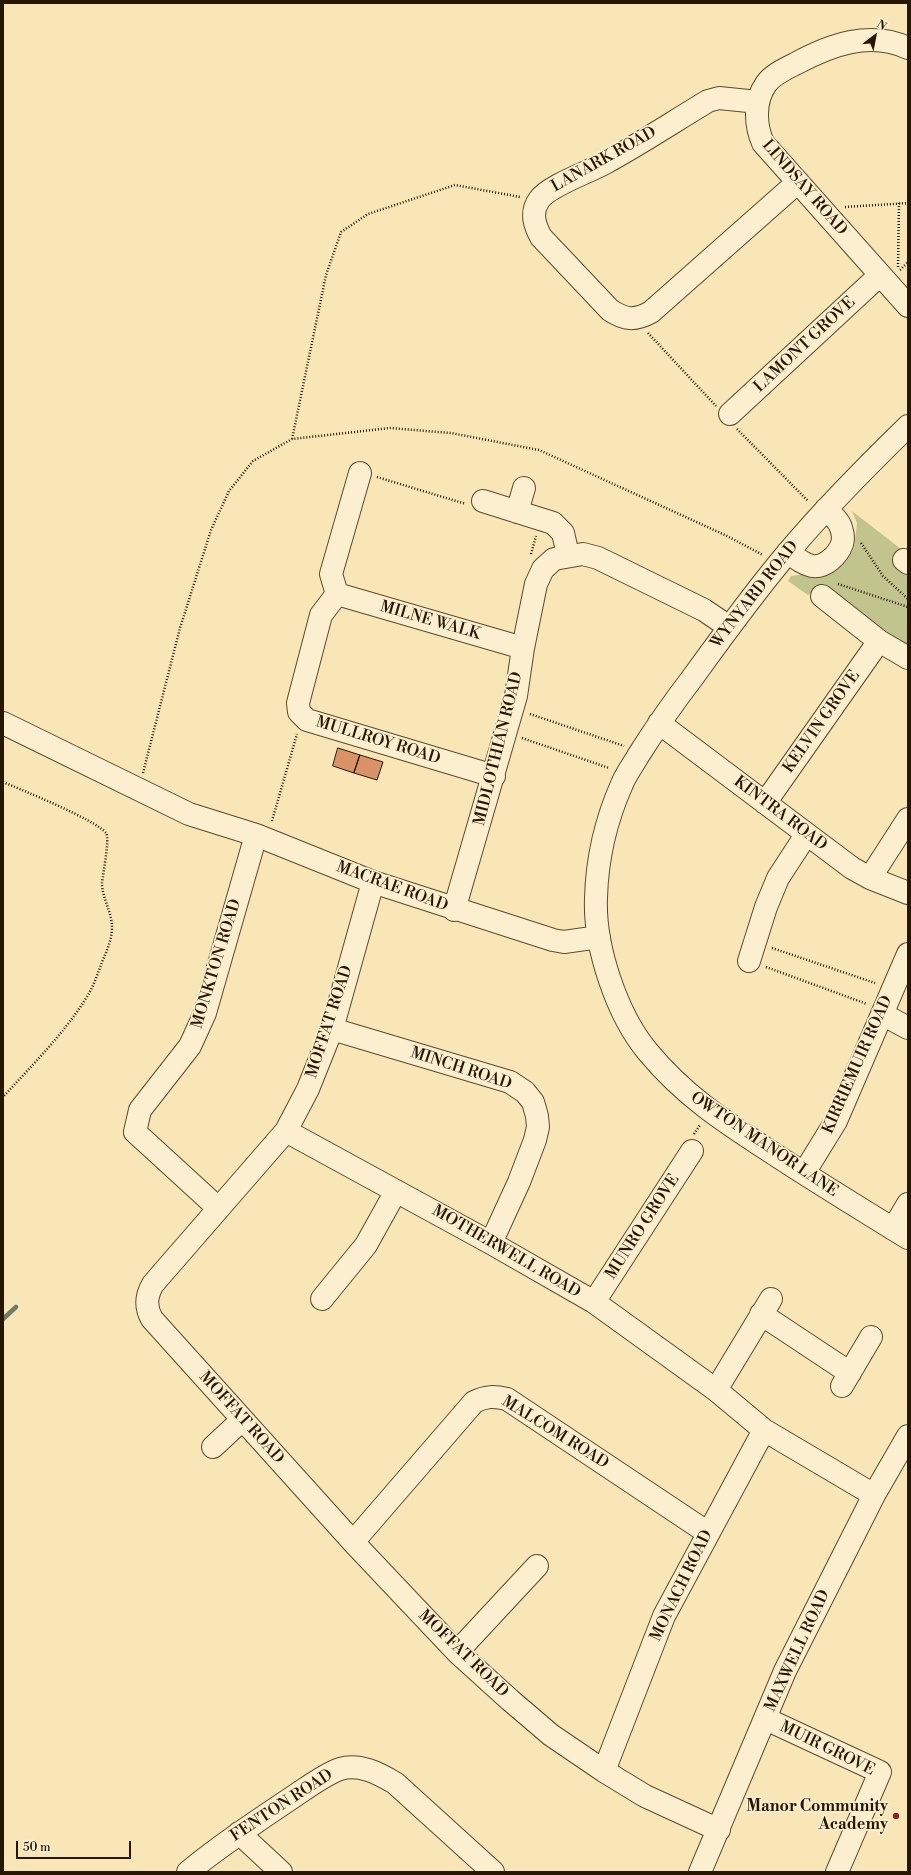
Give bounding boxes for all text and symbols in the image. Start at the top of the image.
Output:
north arrow [855,16,895,56]
text: N [874,18,889,34]
street label: LANARK ROAD [548,123,660,197]
street label: LINDSAY ROAD [757,136,851,240]
street label: LAMONT GROVE [750,293,860,397]
street label: WYNYARD ROAD [707,537,803,653]
street label: MILNE WALK [378,598,482,644]
street label: KELVIN GROVE [779,667,865,777]
street label: MIDLOTHIAN ROAD [471,670,527,828]
street label: MULLROY ROAD [313,713,443,769]
street label: KINTRA ROAD [729,773,831,855]
street label: MACRAE ROAD [334,858,450,916]
street label: MONKTON ROAD [188,897,246,1031]
street label: MOFFAT ROAD [303,963,357,1081]
street label: KIRRIEMUIR ROAD [819,993,897,1137]
street label: MINCH ROAD [408,1044,514,1094]
street label: OWTON MANOR LANE [687,1088,841,1202]
street label: MUNRO GROVE [602,1171,684,1283]
street label: MOTHERWELL ROAD [428,1202,584,1302]
street label: MOFFAT ROAD [195,1368,287,1468]
street label: MALCOM ROAD [498,1392,612,1474]
street label: MONACH ROAD [647,1527,717,1645]
street label: MAXWELL ROAD [761,1587,835,1715]
street label: MOFFAT ROAD [414,1606,512,1702]
street label: MUIR GROVE [777,1718,877,1780]
street label: FENTON ROAD [227,1766,337,1846]
place label: Manor Community Academy [746,1797,888,1835]
marker: Manor Community Academy [891,1811,901,1821]
scale bar [18,1833,133,1859]
text: 50 m [23,1840,51,1855]

